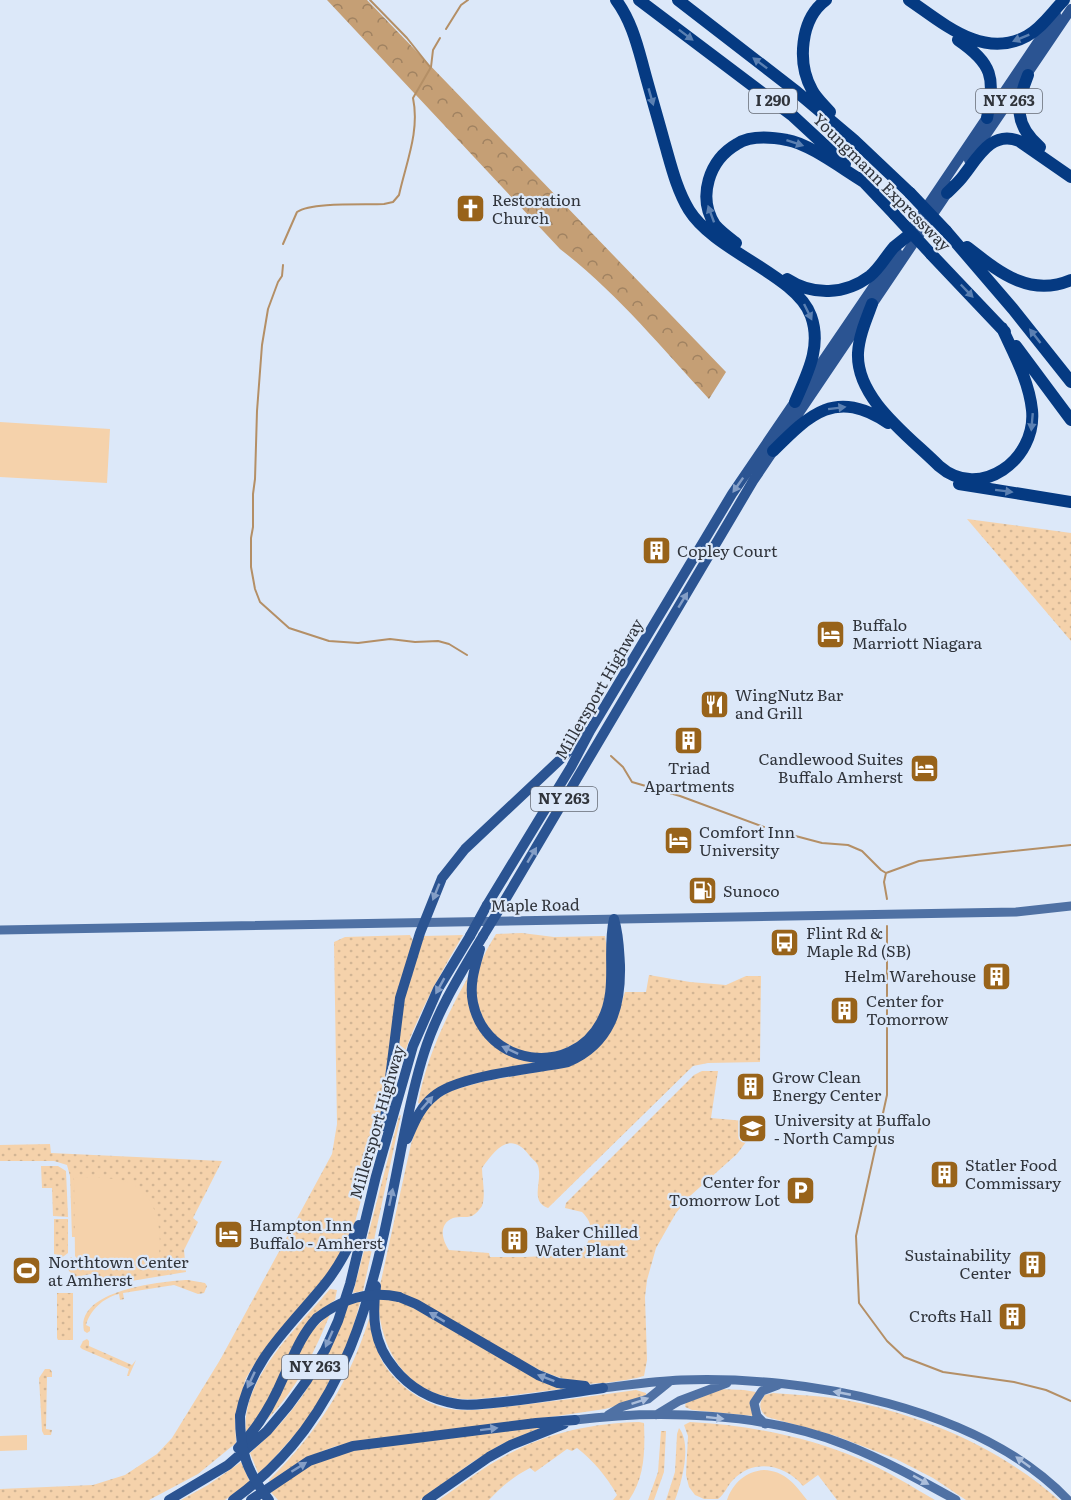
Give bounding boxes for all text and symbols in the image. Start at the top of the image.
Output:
one-way arrow [678,29,694,41]
one-way arrow [1011,33,1029,43]
one-way arrow [752,57,768,70]
one-way arrow [647,87,657,106]
road number: I 290 [749,89,797,113]
road number: NY 263 [976,89,1042,113]
street label: Youngmann Expressway [808,107,958,256]
one-way arrow [786,138,804,148]
place label: Restoration Church [492,187,582,229]
church icon: Restoration Church [455,193,487,225]
one-way arrow [706,205,716,223]
one-way arrow [959,283,973,297]
one-way arrow [803,303,813,321]
one-way arrow [1029,329,1041,344]
one-way arrow [828,403,847,412]
one-way arrow [1027,413,1037,432]
one-way arrow [732,477,744,493]
one-way arrow [995,487,1014,496]
building icon: Copley Court [640,535,672,567]
place label: Copley Court [677,538,778,562]
one-way arrow [677,592,688,608]
place label: Buffalo Marriott Niagara [852,612,983,654]
street label: Millersport Highway [548,613,649,763]
hotel icon: Buffalo Marriott Niagara [815,618,847,650]
place label: WingNutz Bar and Grill [735,682,844,724]
restaurant icon: WingNutz Bar and Grill [698,688,730,720]
building icon: Triad Apartments [673,724,705,756]
place label: Candlewood Suites Buffalo Amherst [759,746,904,788]
hotel icon: Candlewood Suites Buffalo Amherst [908,752,940,784]
place label: Triad Apartments [644,755,734,797]
road number: NY 263 [531,787,597,811]
place label: Comfort Inn University [699,819,795,861]
hotel icon: Comfort Inn University [662,825,694,857]
one-way arrow [526,846,536,863]
fuel station icon: Sunoco [686,875,718,907]
place label: Sunoco [723,878,780,902]
one-way arrow [431,883,441,901]
street label: Maple Road [490,891,580,917]
place label: Flint Rd & Maple Rd (SB) [806,920,911,962]
bus stop icon: Flint Rd & Maple Rd (SB) [769,926,801,958]
building icon: Helm Warehouse [981,960,1013,992]
place label: Helm Warehouse [844,963,976,987]
one-way arrow [435,978,445,995]
place label: Center for Tomorrow [866,988,949,1030]
building icon: Center for Tomorrow [829,994,861,1026]
street label: Millersport Highway [343,1041,410,1202]
one-way arrow [502,1046,519,1055]
place label: Grow Clean Energy Center [772,1064,882,1106]
building icon: Grow Clean Energy Center [735,1070,767,1102]
one-way arrow [421,1095,434,1111]
place label: University at Buffalo - North Campus [774,1107,931,1149]
school or university icon: University at Buffalo - North Campus [737,1113,769,1145]
place label: Statler Food Commissary [965,1152,1062,1194]
building icon: Statler Food Commissary [928,1158,960,1190]
place label: Center for Tomorrow Lot [669,1169,781,1211]
parking icon: Center for Tomorrow Lot [785,1175,817,1207]
one-way arrow [387,1187,396,1206]
place label: Hampton Inn Buffalo - Amherst [249,1212,384,1254]
hotel icon: Hampton Inn Buffalo - Amherst [212,1218,244,1250]
place label: Baker Chilled Water Plant [535,1219,638,1261]
building icon: Baker Chilled Water Plant [498,1225,530,1257]
place label: Sustainability Center [905,1242,1012,1284]
building icon: Sustainability Center [1016,1248,1048,1280]
place label: Northtown Center at Amherst [48,1249,189,1291]
sports icon: Northtown Center at Amherst [11,1255,43,1287]
building icon: Crofts Hall [997,1300,1029,1332]
place label: Crofts Hall [909,1303,992,1327]
one-way arrow [429,1311,445,1322]
one-way arrow [325,1331,334,1348]
road number: NY 263 [282,1355,348,1379]
one-way arrow [246,1372,255,1389]
one-way arrow [537,1373,555,1383]
one-way arrow [833,1388,852,1397]
one-way arrow [631,1396,649,1406]
one-way arrow [705,1413,724,1423]
one-way arrow [479,1424,498,1433]
one-way arrow [1016,1456,1032,1468]
one-way arrow [291,1461,307,1472]
one-way arrow [912,1475,929,1485]

